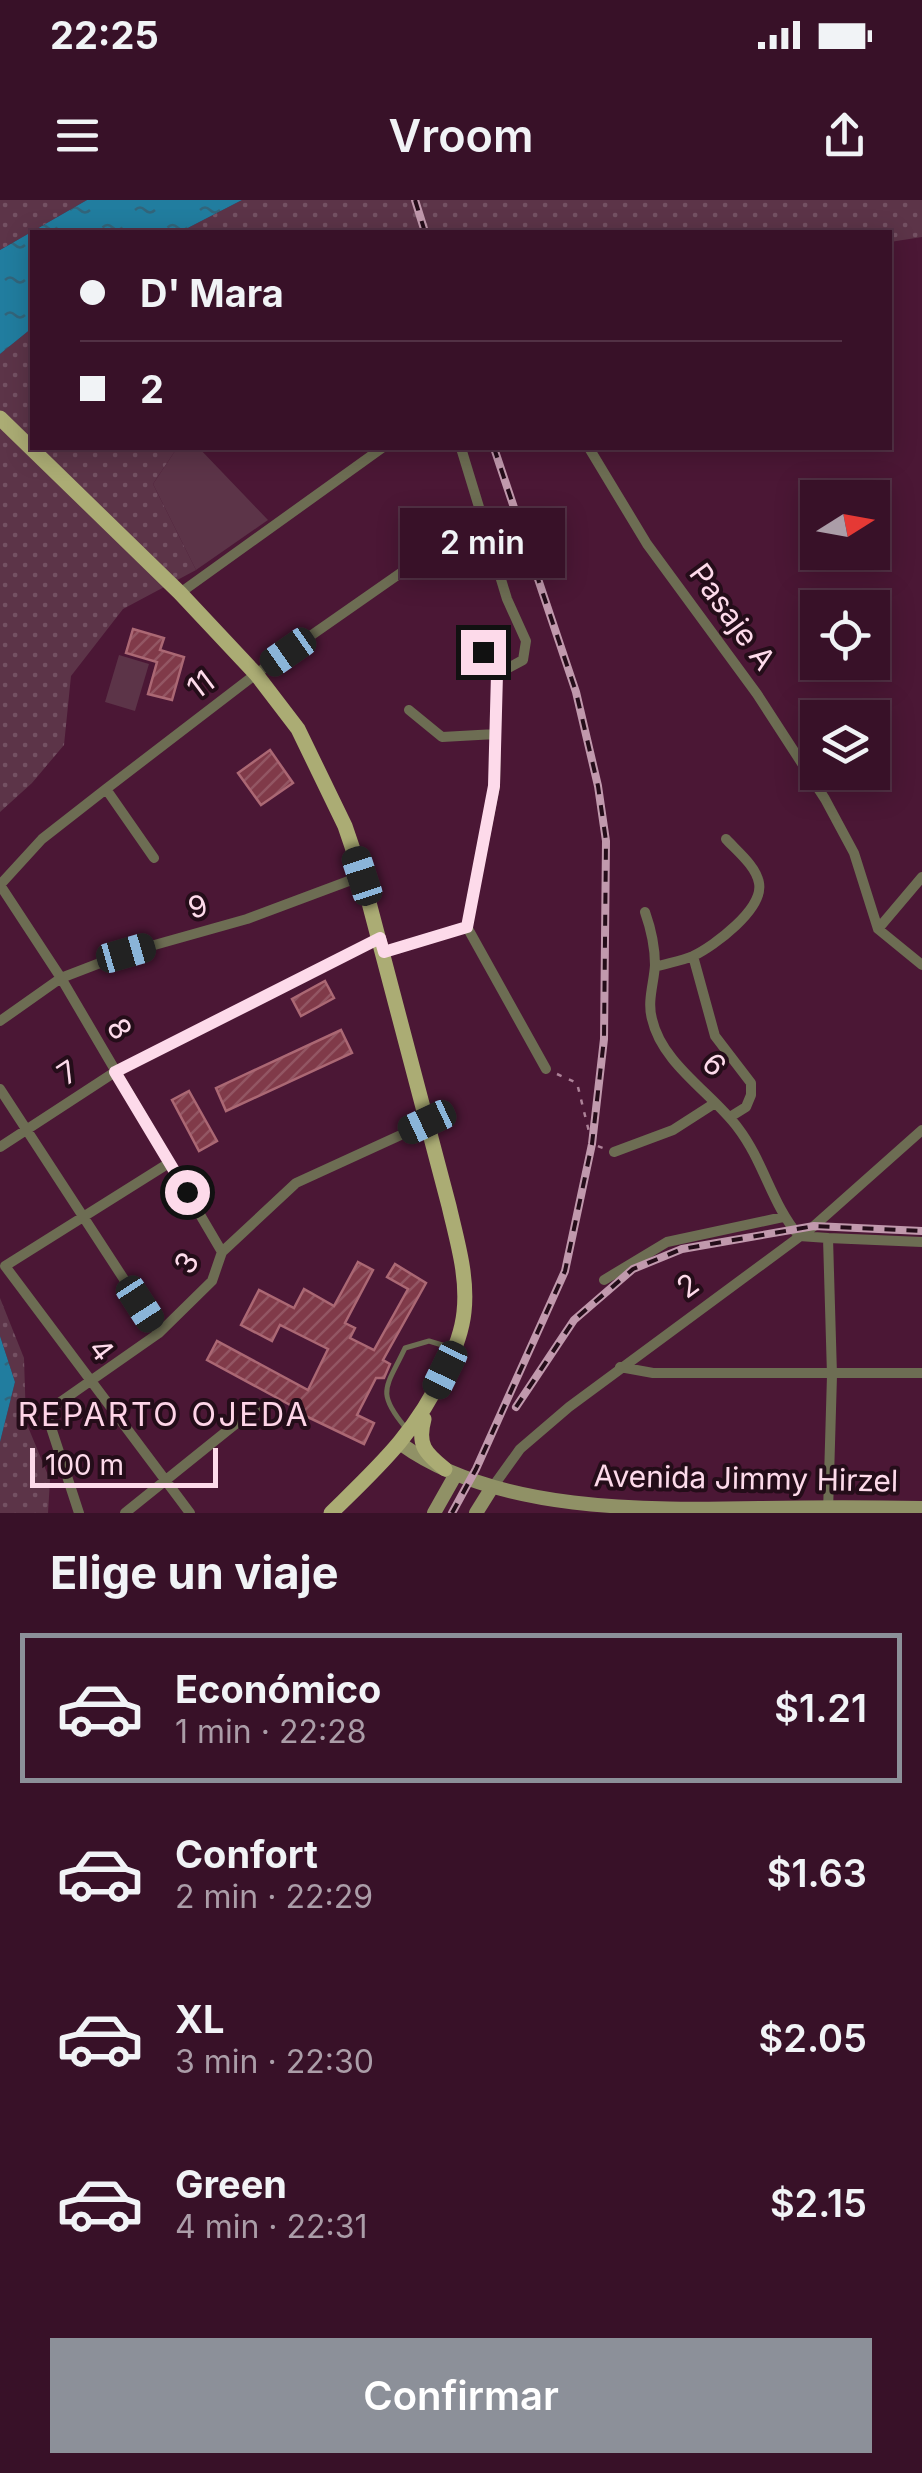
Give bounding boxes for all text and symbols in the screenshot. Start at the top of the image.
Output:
text: 22:25 [50,12,159,58]
icon: menu [50,108,105,163]
text: Vroom [389,108,533,163]
icon: share [817,108,872,163]
text: D' Mara [140,270,284,316]
text: 2 [140,366,164,412]
north arrow [800,480,890,570]
map controls [800,480,890,790]
callout: 2 min [400,507,566,577]
text: 2 min [440,523,525,562]
street label: Pasaje A [682,556,783,677]
button: locate [800,590,890,680]
car [255,623,321,681]
route end [461,630,506,675]
street label: 11 [180,662,221,706]
button: layers [800,700,890,790]
car [338,843,386,909]
street label: 9 [184,886,212,926]
car [93,930,159,976]
street label: 8 [100,1011,140,1046]
street label: 6 [695,1045,734,1083]
street label: 7 [51,1052,84,1092]
car [393,1096,461,1148]
route start [165,1170,210,1215]
street label: 3 [166,1245,206,1280]
street label: 2 [669,1265,705,1305]
car [111,1271,169,1337]
street label: 4 [82,1331,122,1368]
car [418,1336,472,1404]
district label: REPARTO OJEDA [18,1395,310,1434]
scale bar [30,1443,218,1488]
text: 100 m [45,1448,124,1482]
street label: Avenida Jimmy Hirzel [593,1457,899,1499]
text: Elige un viaje [50,1545,339,1600]
icon: car [55,1663,145,1753]
text: Económico [175,1666,381,1712]
text: $1.21 [774,1685,867,1731]
text: 1 min · 22:28 [175,1712,366,1751]
icon: car [55,1828,145,1918]
text: Confort [175,1831,318,1877]
text: $1.63 [767,1850,867,1896]
text: 2 min · 22:29 [175,1877,373,1916]
icon: car [55,1993,145,2083]
text: XL [175,1996,225,2042]
text: $2.05 [759,2015,867,2061]
text: 3 min · 22:30 [175,2042,374,2081]
icon: car [55,2158,145,2248]
text: Green [175,2161,287,2207]
text: $2.15 [770,2180,867,2226]
text: 4 min · 22:31 [175,2207,368,2246]
button: Confirmar [50,2338,872,2453]

